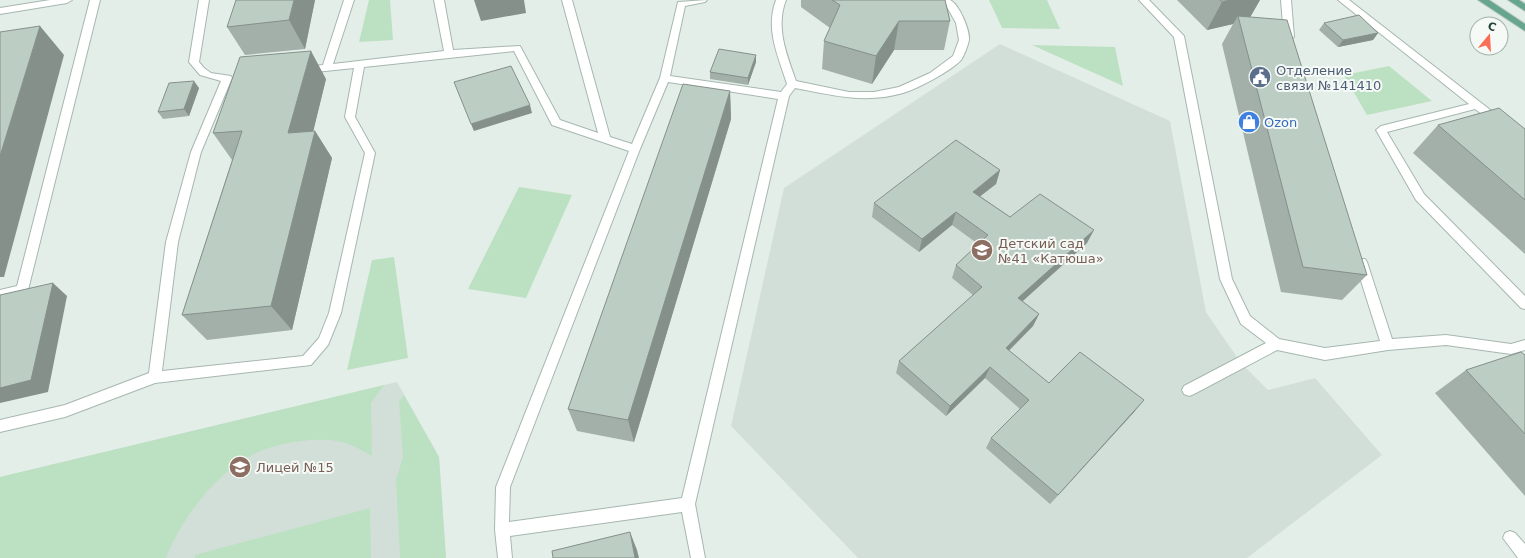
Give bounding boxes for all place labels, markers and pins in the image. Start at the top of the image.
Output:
place label: Отделение связи №141410 [1276,63,1381,93]
public building icon: Отделение связи №141410 [1247,64,1273,90]
shop icon: Ozon [1236,109,1262,135]
place label: Ozon [1264,115,1297,130]
place label: Детский сад №41 «Катюша» [998,236,1104,266]
school or university icon: Детский сад №41 «Катюша» [969,237,995,263]
school or university icon: Лицей №15 [227,454,253,480]
place label: Лицей №15 [256,460,334,475]

